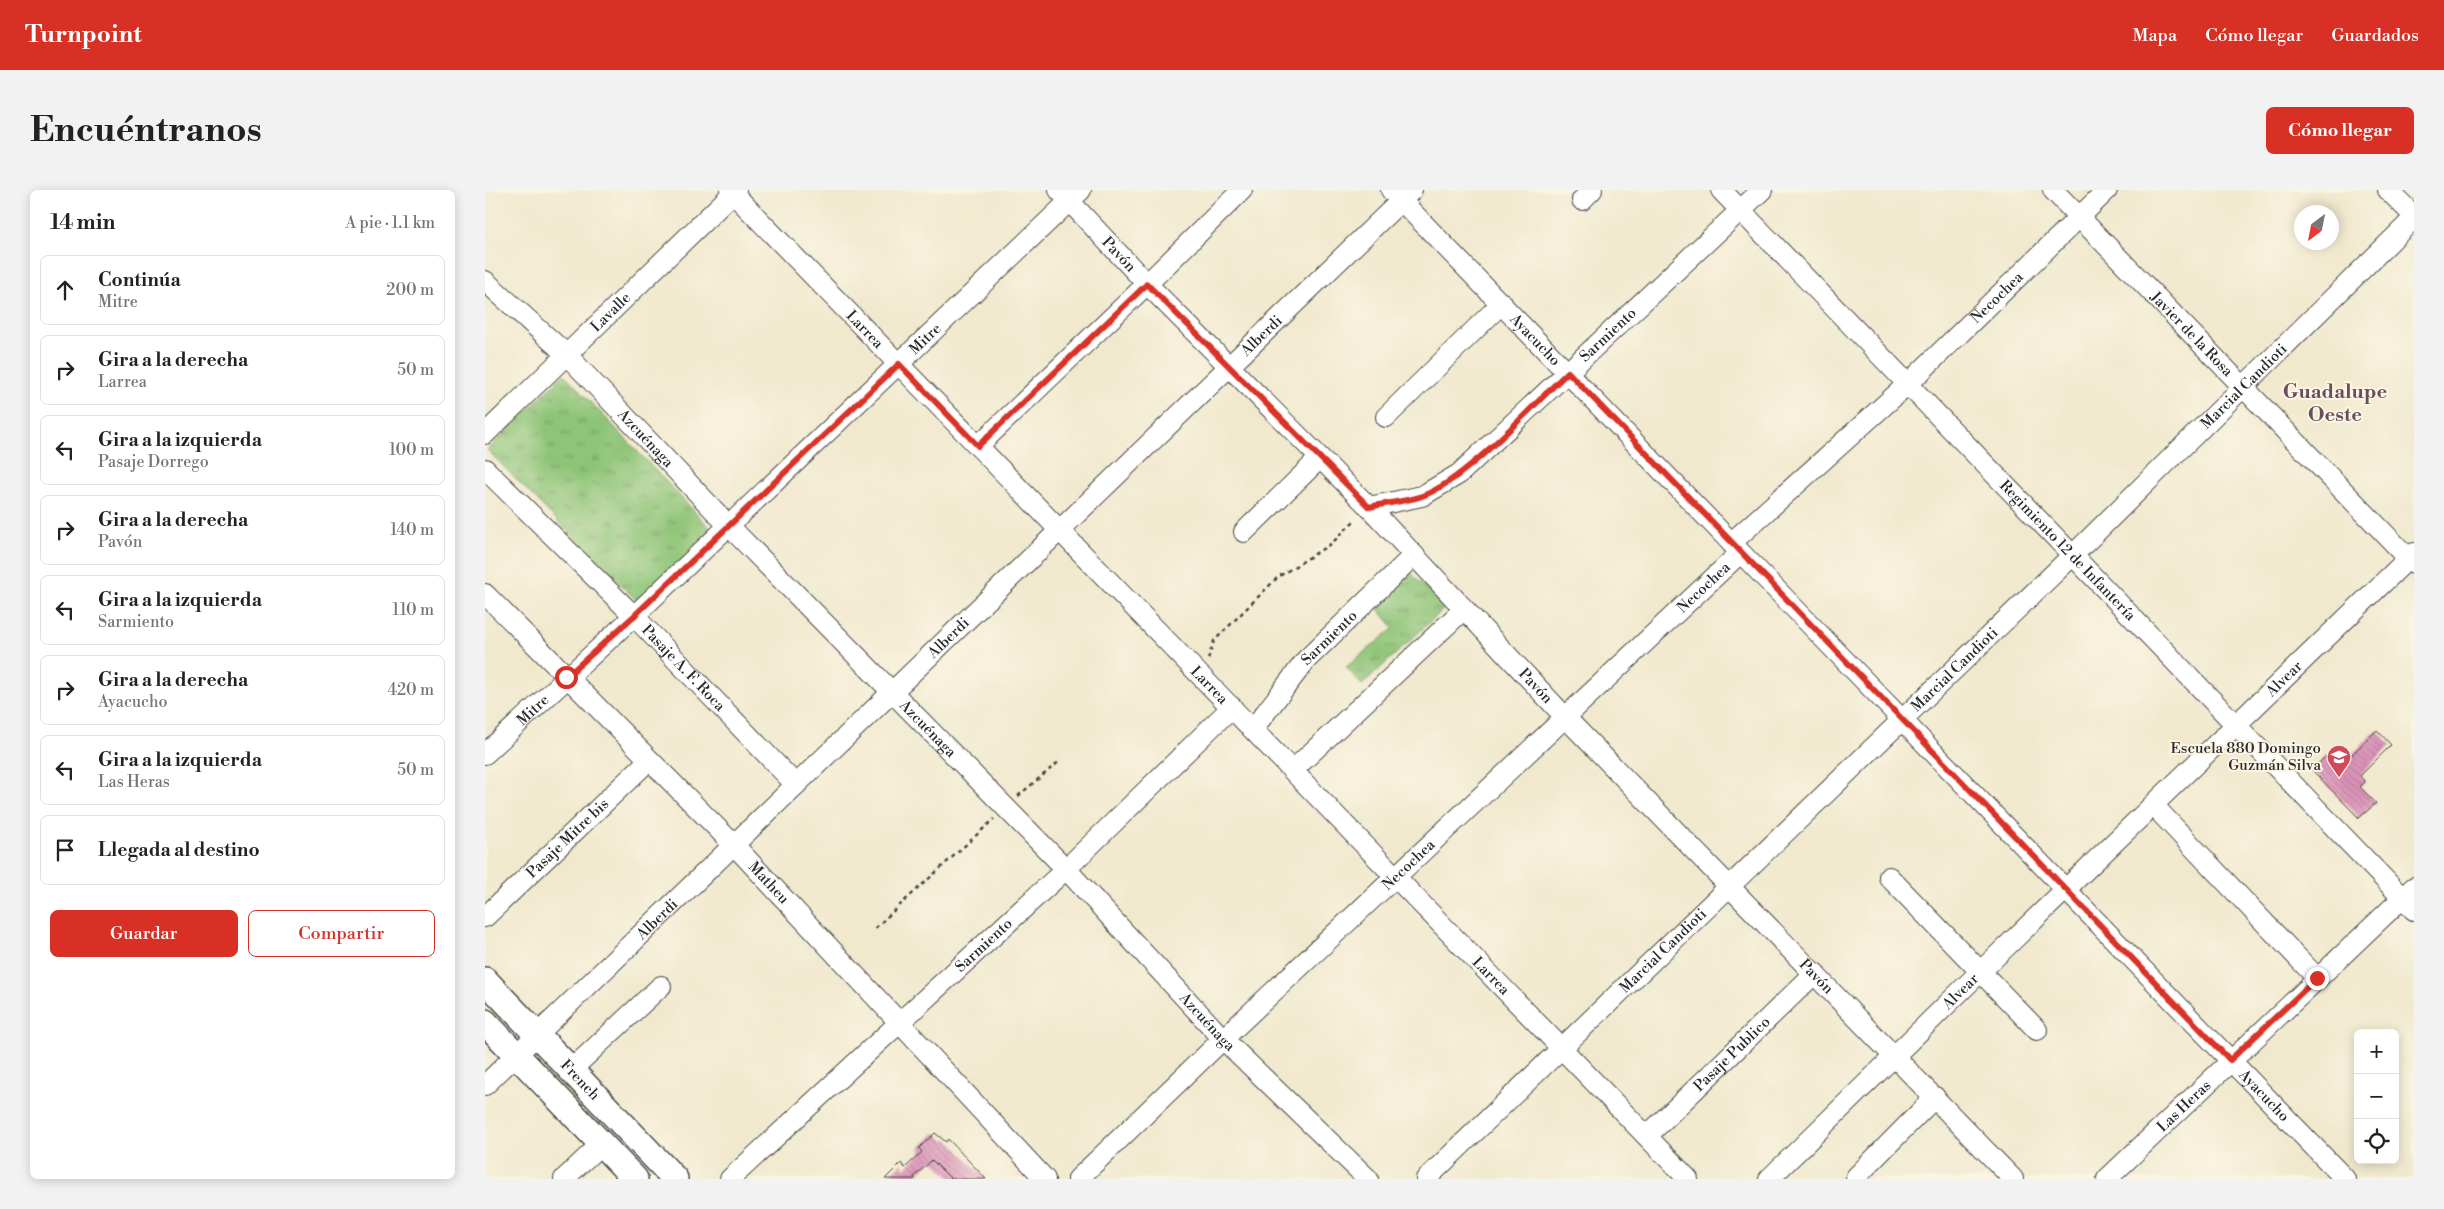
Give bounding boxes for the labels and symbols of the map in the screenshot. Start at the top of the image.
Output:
north arrow [2294,205,2339,250]
street label: Pavón [1098,233,1140,276]
street label: Necochea [1967,268,2028,328]
street label: Javier de la Rosa [2146,287,2237,381]
street label: Lavalle [587,289,635,336]
street label: Sarmiento [1576,304,1641,366]
street label: Larrea [842,307,888,353]
street label: Ayacucho [1505,309,1565,370]
street label: Alberdi [1236,311,1286,361]
street label: Mitre [905,319,945,359]
street label: Marcial Candioti [2197,340,2291,433]
district label: Guadalupe Oeste [2283,380,2388,428]
street label: Azcuénaga [613,405,678,472]
street label: Regimiento 12 de Infantería [1995,476,2140,625]
street label: Necochea [1673,558,1735,617]
street label: Sarmiento [1297,606,1361,670]
street label: Alberdi [923,614,974,663]
street label: Pasaje A. F. Roca [637,621,729,716]
street label: Marcial Candioti [1907,623,2002,716]
street label: Alvear [2261,657,2307,702]
street label: Larrea [1186,662,1232,709]
street label: Pavón [1514,664,1557,708]
route start [555,666,578,689]
street label: Mitre [513,691,553,730]
street label: Azcuénaga [895,695,960,762]
place label: Escuela 880 Domingo Guzmán Silva [2171,739,2321,775]
school or university icon: Escuela 880 Domingo Guzmán Silva [2326,744,2352,778]
street label: Pasaje Mitre bis [522,795,613,882]
street label: Necochea [1378,835,1440,895]
street label: Matheu [744,858,793,909]
street label: Alberdi [632,895,682,945]
street label: Marcial Candioti [1616,905,1711,997]
street label: Sarmiento [951,914,1017,977]
street label: Larrea [1468,953,1514,1000]
street label: Pavón [1795,955,1837,998]
route end [2306,967,2329,990]
street label: Alvear [1938,969,1983,1014]
street label: Azcuénaga [1174,988,1239,1056]
street label: Pasaje Publico [1690,1013,1774,1096]
street label: French [556,1056,604,1104]
street label: Ayacucho [2234,1065,2294,1126]
street label: Las Heras [2153,1076,2215,1136]

